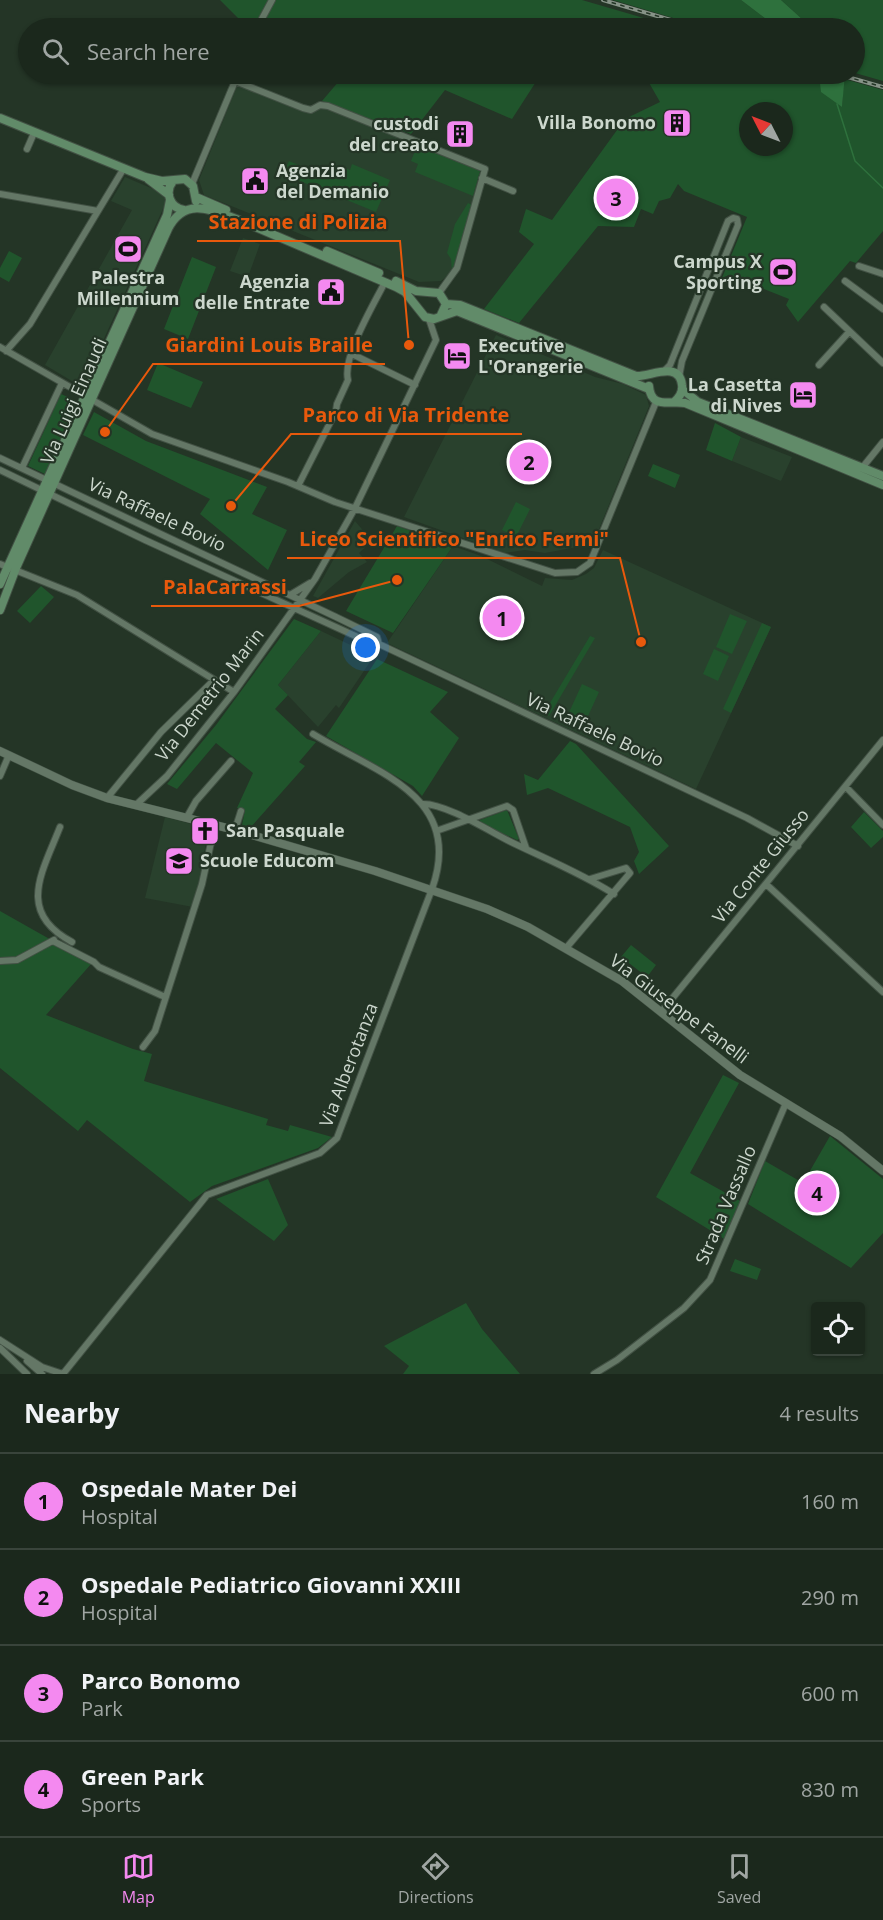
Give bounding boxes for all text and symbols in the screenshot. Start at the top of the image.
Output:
search box [18,18,865,84]
icon: search [39,35,72,68]
text: Search here [87,36,210,66]
north arrow [739,102,793,156]
building icon: Villa Bonomo [661,107,693,139]
place label: Villa Bonomo [537,110,656,134]
place label: custodi del creato [349,111,439,156]
building icon: custodi del creato [444,118,476,150]
place label: Agenzia del Demanio [276,158,389,203]
public building icon: Agenzia del Demanio [239,165,271,197]
pin: 3 [596,176,636,220]
callout: Stazione di Polizia [197,203,400,241]
text: Stazione di Polizia [208,208,388,235]
sports icon: Palestra Millennium [112,233,144,265]
place label: Campus X Sporting [673,249,762,294]
sports icon: Campus X Sporting [767,256,799,288]
place label: Palestra Millennium [77,265,179,310]
place label: Agenzia delle Entrate [194,269,310,314]
public building icon: Agenzia delle Entrate [315,276,347,308]
callout: Giardini Louis Braille [153,326,385,364]
text: Giardini Louis Braille [165,331,373,358]
place label: Executive L'Orangerie [478,333,583,378]
street label: Via Luigi Einaudi [34,334,112,468]
hotel icon: Executive L'Orangerie [441,340,473,372]
place label: La Casetta di Nives [688,372,782,417]
hotel icon: La Casetta di Nives [787,379,819,411]
callout: Parco di Via Tridente [291,396,522,434]
text: Parco di Via Tridente [303,401,509,428]
pin: 2 [510,440,548,484]
street label: Via Raffaele Bovio [85,472,230,557]
callout: Liceo Scientifico "Enrico Fermi" [287,520,620,558]
text: Liceo Scientifico "Enrico Fermi" [299,525,609,552]
callout: PalaCarrassi [151,568,299,606]
text: PalaCarrassi [163,573,287,600]
pin: 1 [482,596,522,640]
street label: Via Demetrio Marin [150,623,269,766]
your location [351,633,380,662]
street label: Via Raffaele Bovio [523,687,668,772]
street label: Via Conte Giusso [707,803,814,928]
church icon: San Pasquale [189,815,221,847]
place label: San Pasquale [226,818,345,842]
school or university icon: Scuole Educom [163,845,195,877]
place label: Scuole Educom [200,848,334,872]
street label: Via Giuseppe Fanelli [605,948,754,1068]
street label: Via Alberotanza [313,999,383,1130]
street label: Strada Vassallo [689,1141,761,1268]
pin: 4 [798,1170,836,1216]
map controls [811,1302,865,1356]
button: locate [811,1302,865,1356]
text: Nearby [24,1395,119,1431]
text: 4 results [779,1400,859,1427]
text: Ospedale Mater Dei [81,1473,297,1503]
text: 1 [38,1488,49,1515]
text: 160 m [801,1488,859,1515]
text: Hospital [81,1503,158,1530]
text: Ospedale Pediatrico Giovanni XXIII [81,1569,461,1599]
text: 2 [38,1584,49,1611]
text: 290 m [801,1584,859,1611]
text: Hospital [81,1599,158,1626]
text: Parco Bonomo [81,1665,240,1695]
text: 3 [38,1680,49,1707]
text: 600 m [801,1680,859,1707]
text: Park [81,1695,123,1722]
text: Green Park [81,1761,204,1791]
text: 4 [38,1776,49,1803]
text: 830 m [801,1776,859,1803]
text: Sports [81,1791,141,1818]
tab: Map [122,1850,155,1908]
tab: Directions [398,1850,474,1908]
tab: Saved [717,1850,761,1908]

